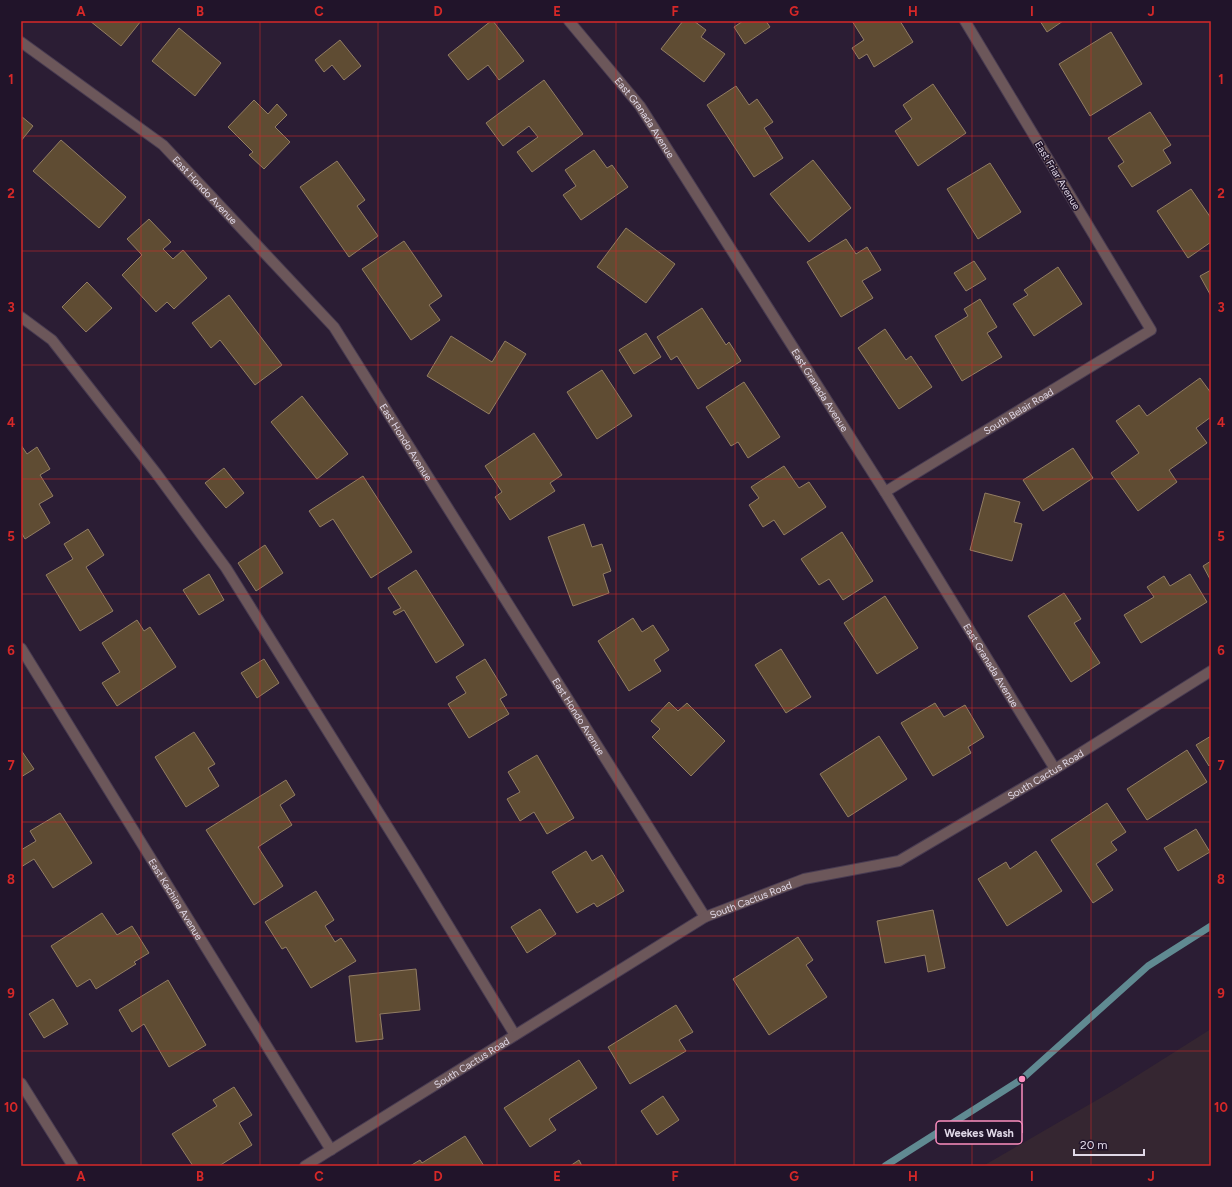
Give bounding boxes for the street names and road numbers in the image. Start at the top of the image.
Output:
street label: East Granada Avenue [612,75,678,161]
street label: East Friar Avenue [1032,139,1083,212]
street label: East Hondo Avenue [170,153,240,227]
street label: East Granada Avenue [789,346,851,435]
street label: South Belair Road [981,385,1056,438]
street label: East Hondo Avenue [377,401,435,484]
street label: East Granada Avenue [960,621,1022,710]
street label: East Hondo Avenue [549,675,608,758]
street label: South Cactus Road [1005,747,1086,803]
street label: East Kachina Avenue [145,856,206,943]
street label: South Cactus Road [708,878,794,922]
street label: South Cactus Road [431,1034,512,1091]

